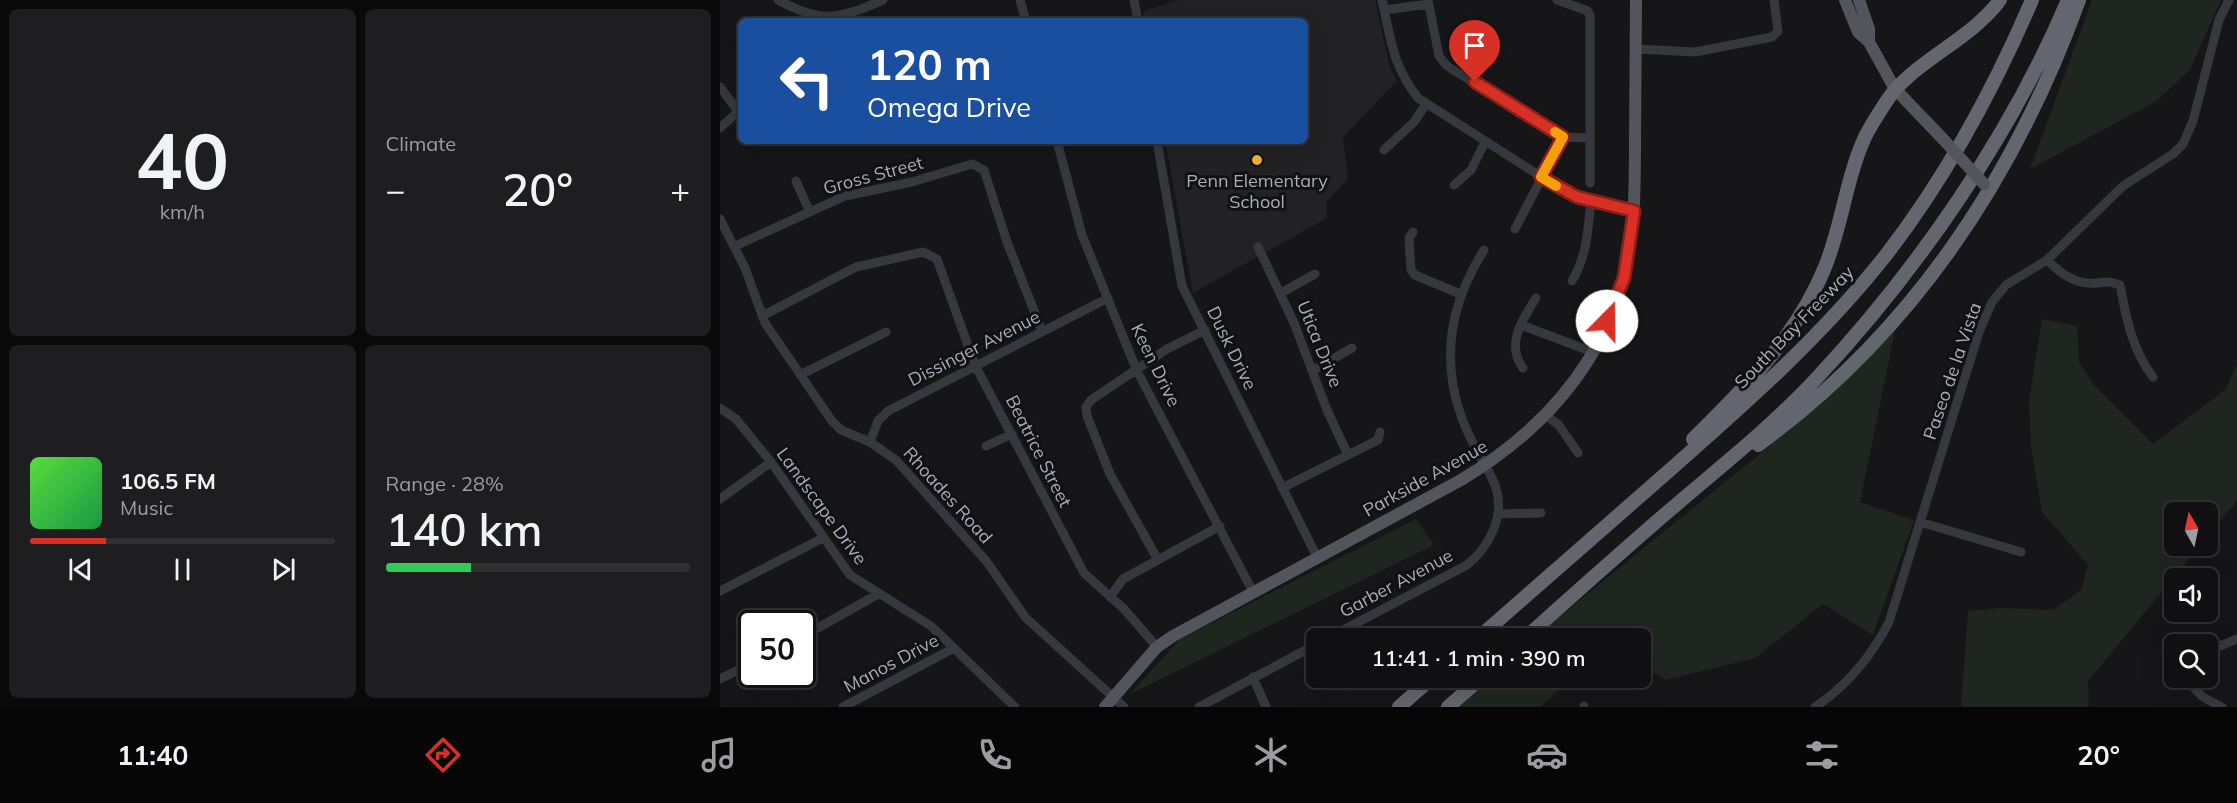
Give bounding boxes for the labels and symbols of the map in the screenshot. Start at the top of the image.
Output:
pin [1449,20,1500,82]
street label: Gross Street [821,151,925,199]
marker: Penn Elementary School [1250,153,1264,167]
place label: Penn Elementary School [1186,169,1328,213]
street label: South Bay Freeway [1729,260,1859,393]
position arrow [1575,289,1639,353]
street label: Utica Drive [1292,297,1348,391]
street label: Paseo de la Vista [1918,299,1986,443]
street label: Dusk Drive [1202,302,1262,394]
street label: Dissinger Avenue [904,305,1044,391]
street label: Keen Drive [1126,320,1186,410]
street label: Beatrice Street [1001,391,1077,511]
street label: Parkside Avenue [1359,434,1491,522]
street label: Rhoades Road [898,442,998,548]
street label: Landscape Drive [772,443,872,569]
north arrow [2164,502,2218,556]
street label: Garber Avenue [1335,544,1457,622]
speed limit sign: 50 [738,610,816,688]
street label: Manos Drive [840,628,942,698]

